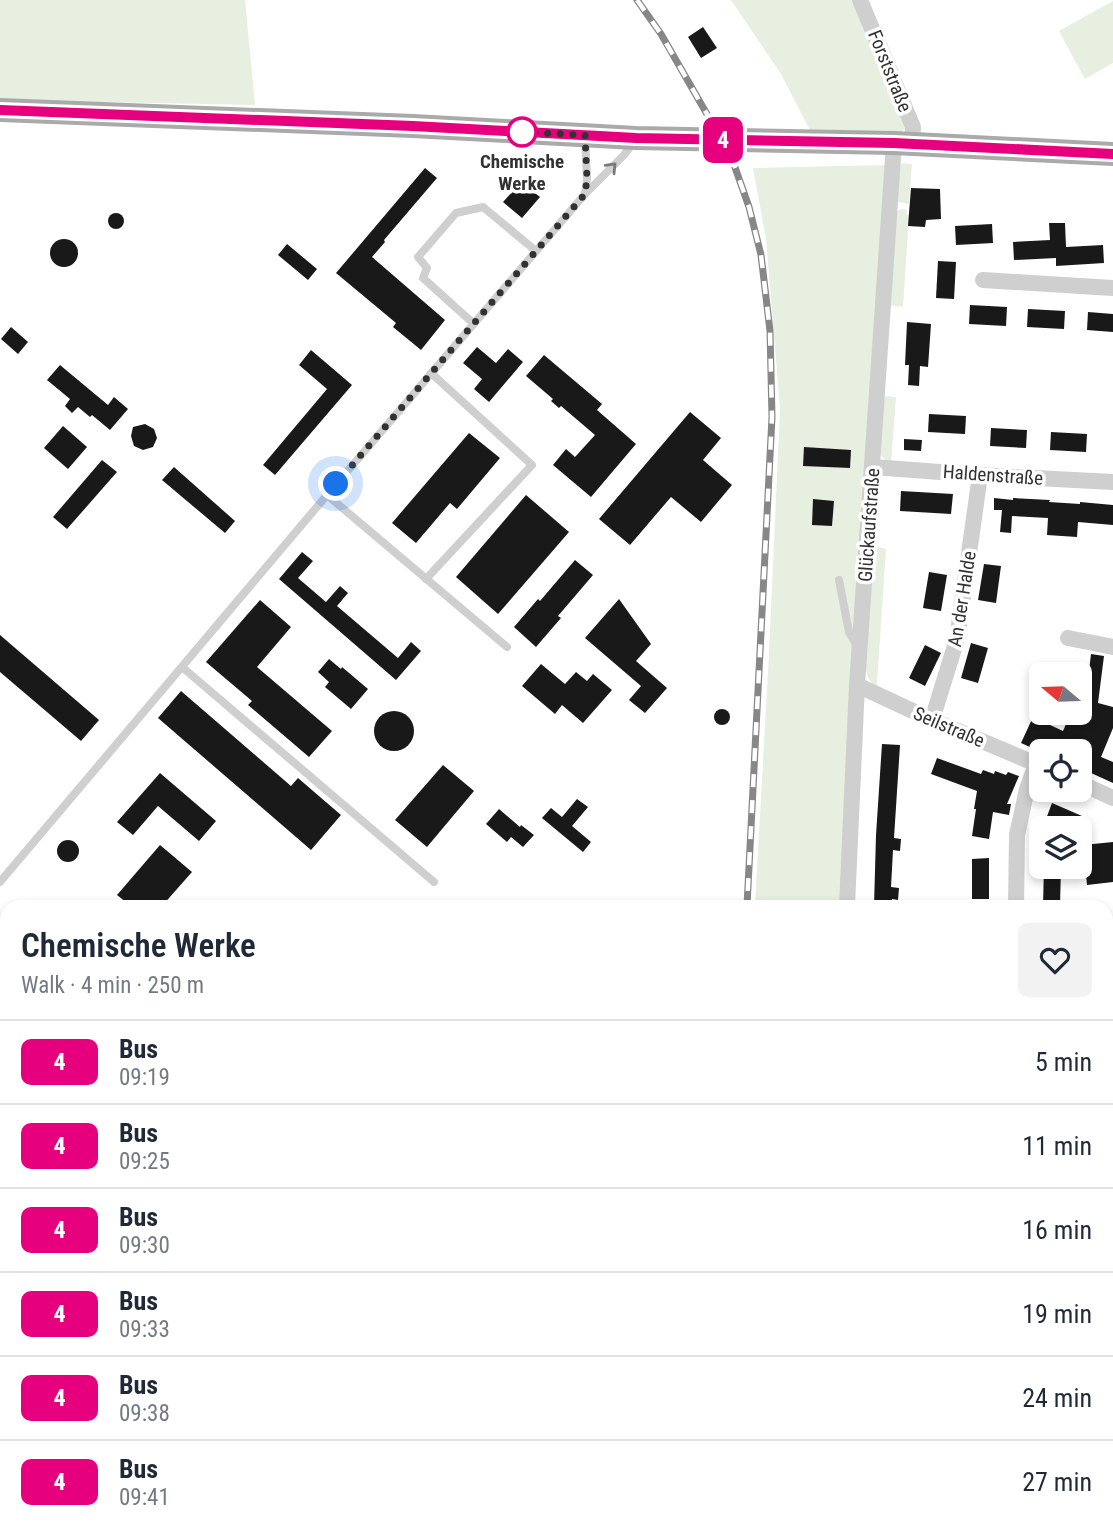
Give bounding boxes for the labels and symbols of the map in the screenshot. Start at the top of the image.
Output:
street label: Forststraße [863,27,917,115]
marker: Chemische Werke [507,117,537,147]
line badge: 4 [700,117,746,163]
place label: Chemische Werke [480,150,564,195]
one-way arrow [603,162,616,175]
street label: Haldenstraße [942,460,1044,490]
your location [318,466,353,501]
street label: Glückaufstraße [854,467,884,583]
street label: An der Halde [943,549,981,648]
north arrow [1029,662,1092,724]
street label: Seilstraße [910,702,988,752]

